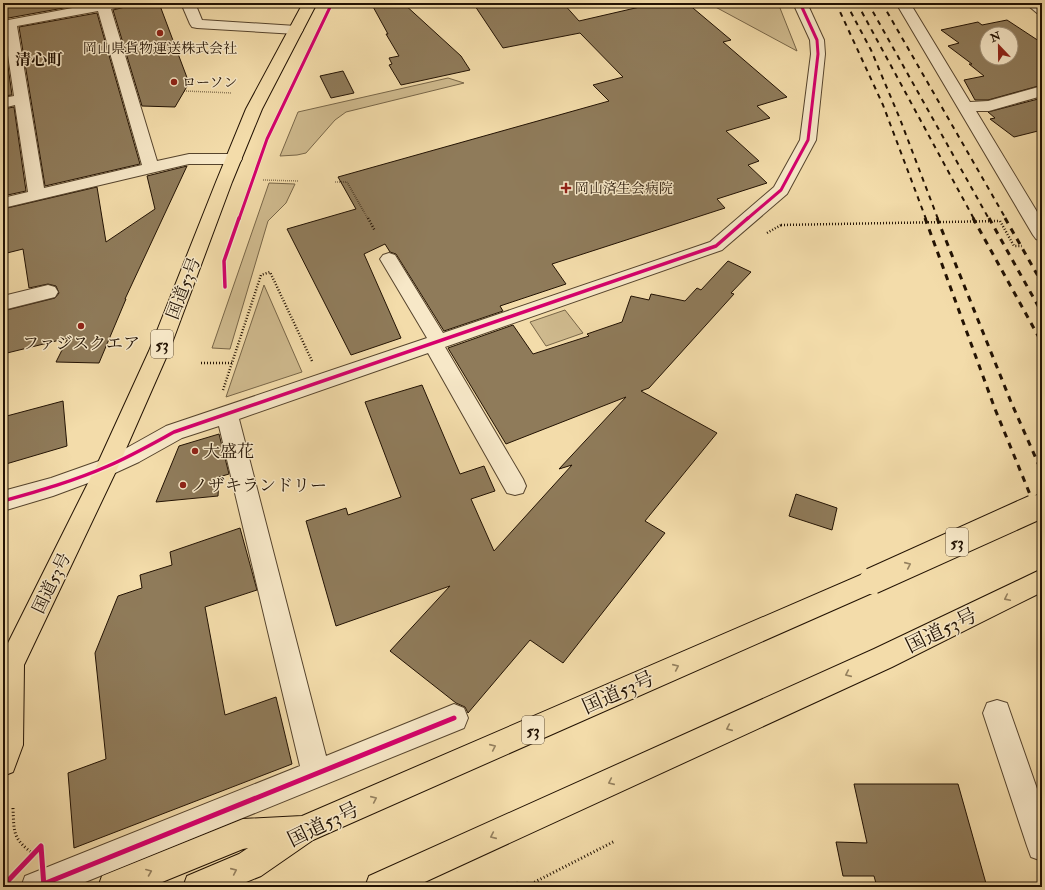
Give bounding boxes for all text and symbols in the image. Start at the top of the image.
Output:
north arrow [979,26,1019,66]
marker: 岡山県貨物運送株式会社 [155,28,165,38]
text: N [988,29,1004,45]
place label: 岡山県貨物運送株式会社 [83,40,237,57]
district label: 清心町 [15,50,63,70]
place label: ローソン [182,74,237,91]
marker: ローソン [169,77,179,87]
place label: 岡山済生会病院 [575,180,673,197]
marker: 岡山済生会病院 [560,182,572,194]
street label: 国道53号 [162,254,205,322]
marker: ファジスクエア [76,321,86,331]
road number: 53 [151,330,173,358]
place label: ファジスクエア [22,333,140,354]
place label: 大盛花 [203,441,254,462]
marker: 大盛花 [190,446,200,456]
place label: ノザキランドリー [191,475,327,496]
marker: ノザキランドリー [178,480,188,490]
road number: 53 [946,528,968,556]
street label: 国道53号 [28,549,75,617]
one-way arrow [904,562,911,570]
one-way arrow [1004,593,1011,601]
street label: 国道53号 [901,602,981,658]
one-way arrow [672,664,680,672]
street label: 国道53号 [578,665,658,719]
one-way arrow [844,669,852,677]
road number: 53 [522,716,544,744]
one-way arrow [726,723,734,731]
one-way arrow [489,744,497,752]
one-way arrow [608,777,616,785]
street label: 国道53号 [283,796,363,852]
one-way arrow [370,796,377,804]
one-way arrow [489,831,497,839]
one-way arrow [231,868,238,876]
one-way arrow [146,869,153,877]

